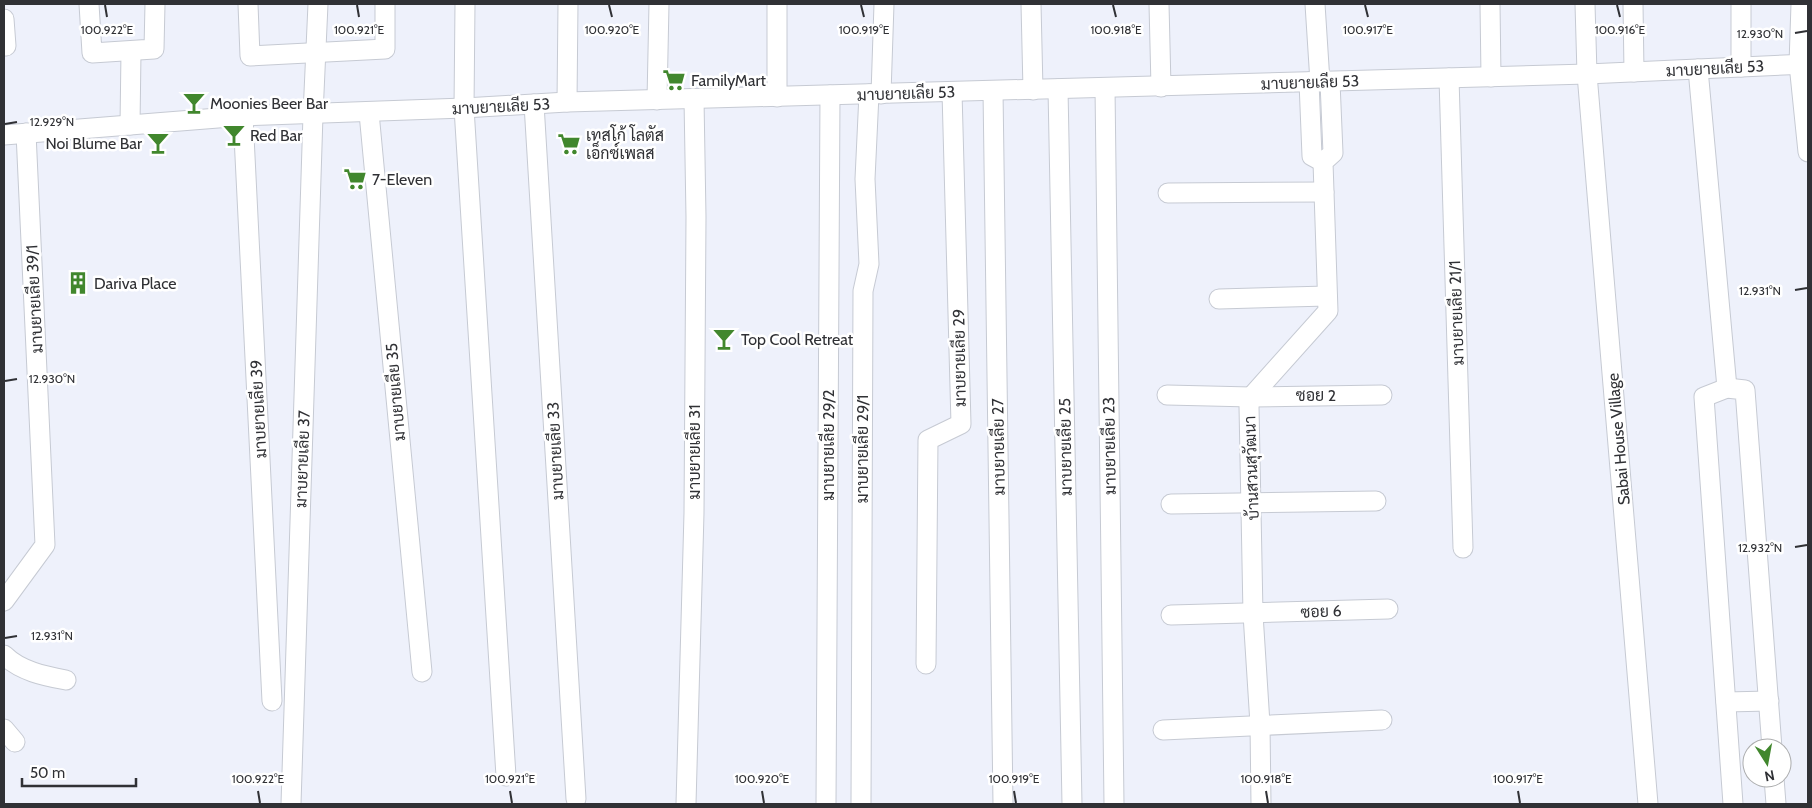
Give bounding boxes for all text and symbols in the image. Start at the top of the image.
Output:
text: 100.922°E [81,22,134,37]
text: 100.921°E [334,22,384,37]
text: 100.920°E [585,22,640,37]
text: 100.919°E [839,22,890,37]
text: 100.918°E [1090,22,1142,37]
text: 100.917°E [1343,22,1393,37]
text: 100.916°E [1595,22,1646,37]
text: 12.930°N [1737,26,1783,41]
street label: มาบยายเลีย 53 [1665,54,1765,81]
supermarket icon: FamilyMart [661,67,687,93]
street label: มาบยายเลีย 53 [1261,69,1359,94]
place label: FamilyMart [691,71,767,90]
street label: มาบยายเลีย 53 [857,80,955,105]
bar icon: Moonies Beer Bar [181,90,207,116]
street label: มาบยายเลีย 53 [451,92,551,119]
place label: Moonies Beer Bar [210,94,329,113]
text: 12.929°N [30,114,74,129]
bar icon: Red Bar [221,122,247,148]
place label: เทสโก้ โลตัส เอ็กซ์เพลส [586,124,664,163]
place label: Red Bar [250,126,303,145]
bar icon: Noi Blume Bar [145,130,171,156]
supermarket icon: เทสโก้ โลตัส เอ็กซ์เพลส [556,131,582,157]
place label: Noi Blume Bar [45,134,143,153]
supermarket icon: 7-Eleven [342,166,368,192]
place label: 7-Eleven [372,170,432,189]
street label: มาบยายเลีย 39/1 [20,244,47,354]
street label: มาบยายเลีย 21/1 [1443,260,1468,366]
building icon: Dariva Place [65,270,91,296]
place label: Dariva Place [94,274,177,293]
text: 12.931°N [1739,283,1781,298]
street label: มาบยายเลีย 29 [947,309,970,407]
bar icon: Top Cool Retreat [711,326,737,352]
place label: Top Cool Retreat [741,330,854,349]
street label: มาบยายเลีย 35 [380,342,409,442]
street label: มาบยายเลีย 39 [244,359,271,459]
text: 12.930°N [29,371,75,386]
street label: Sabai House Village [1603,372,1634,506]
street label: ซอย 2 [1296,386,1336,405]
street label: มาบยายเลีย 29/2 [817,389,838,501]
street label: มาบยายเลีย 29/1 [851,395,872,503]
street label: มาบยายเลีย 23 [1097,397,1120,495]
street label: มาบยายเลีย 27 [986,398,1009,496]
street label: มาบยายเลีย 25 [1053,398,1076,496]
street label: มาบยายเลีย 33 [541,401,568,501]
street label: มาบยายเลีย 31 [683,405,704,499]
street label: มาบยายเลีย 37 [289,410,314,508]
street label: บ้านสวนสุวัฒนา [1239,415,1265,521]
text: 12.932°N [1738,540,1782,555]
street label: ซอย 6 [1300,601,1342,622]
text: 12.931°N [31,628,73,643]
north arrow [1742,738,1792,788]
scale bar [22,756,136,788]
text: 50 m [30,764,65,782]
text: N [1763,766,1776,786]
text: 100.922°E [232,771,285,786]
text: 100.921°E [485,771,535,786]
text: 100.920°E [735,771,790,786]
text: 100.919°E [989,771,1040,786]
text: 100.918°E [1240,771,1292,786]
text: 100.917°E [1493,771,1543,786]

